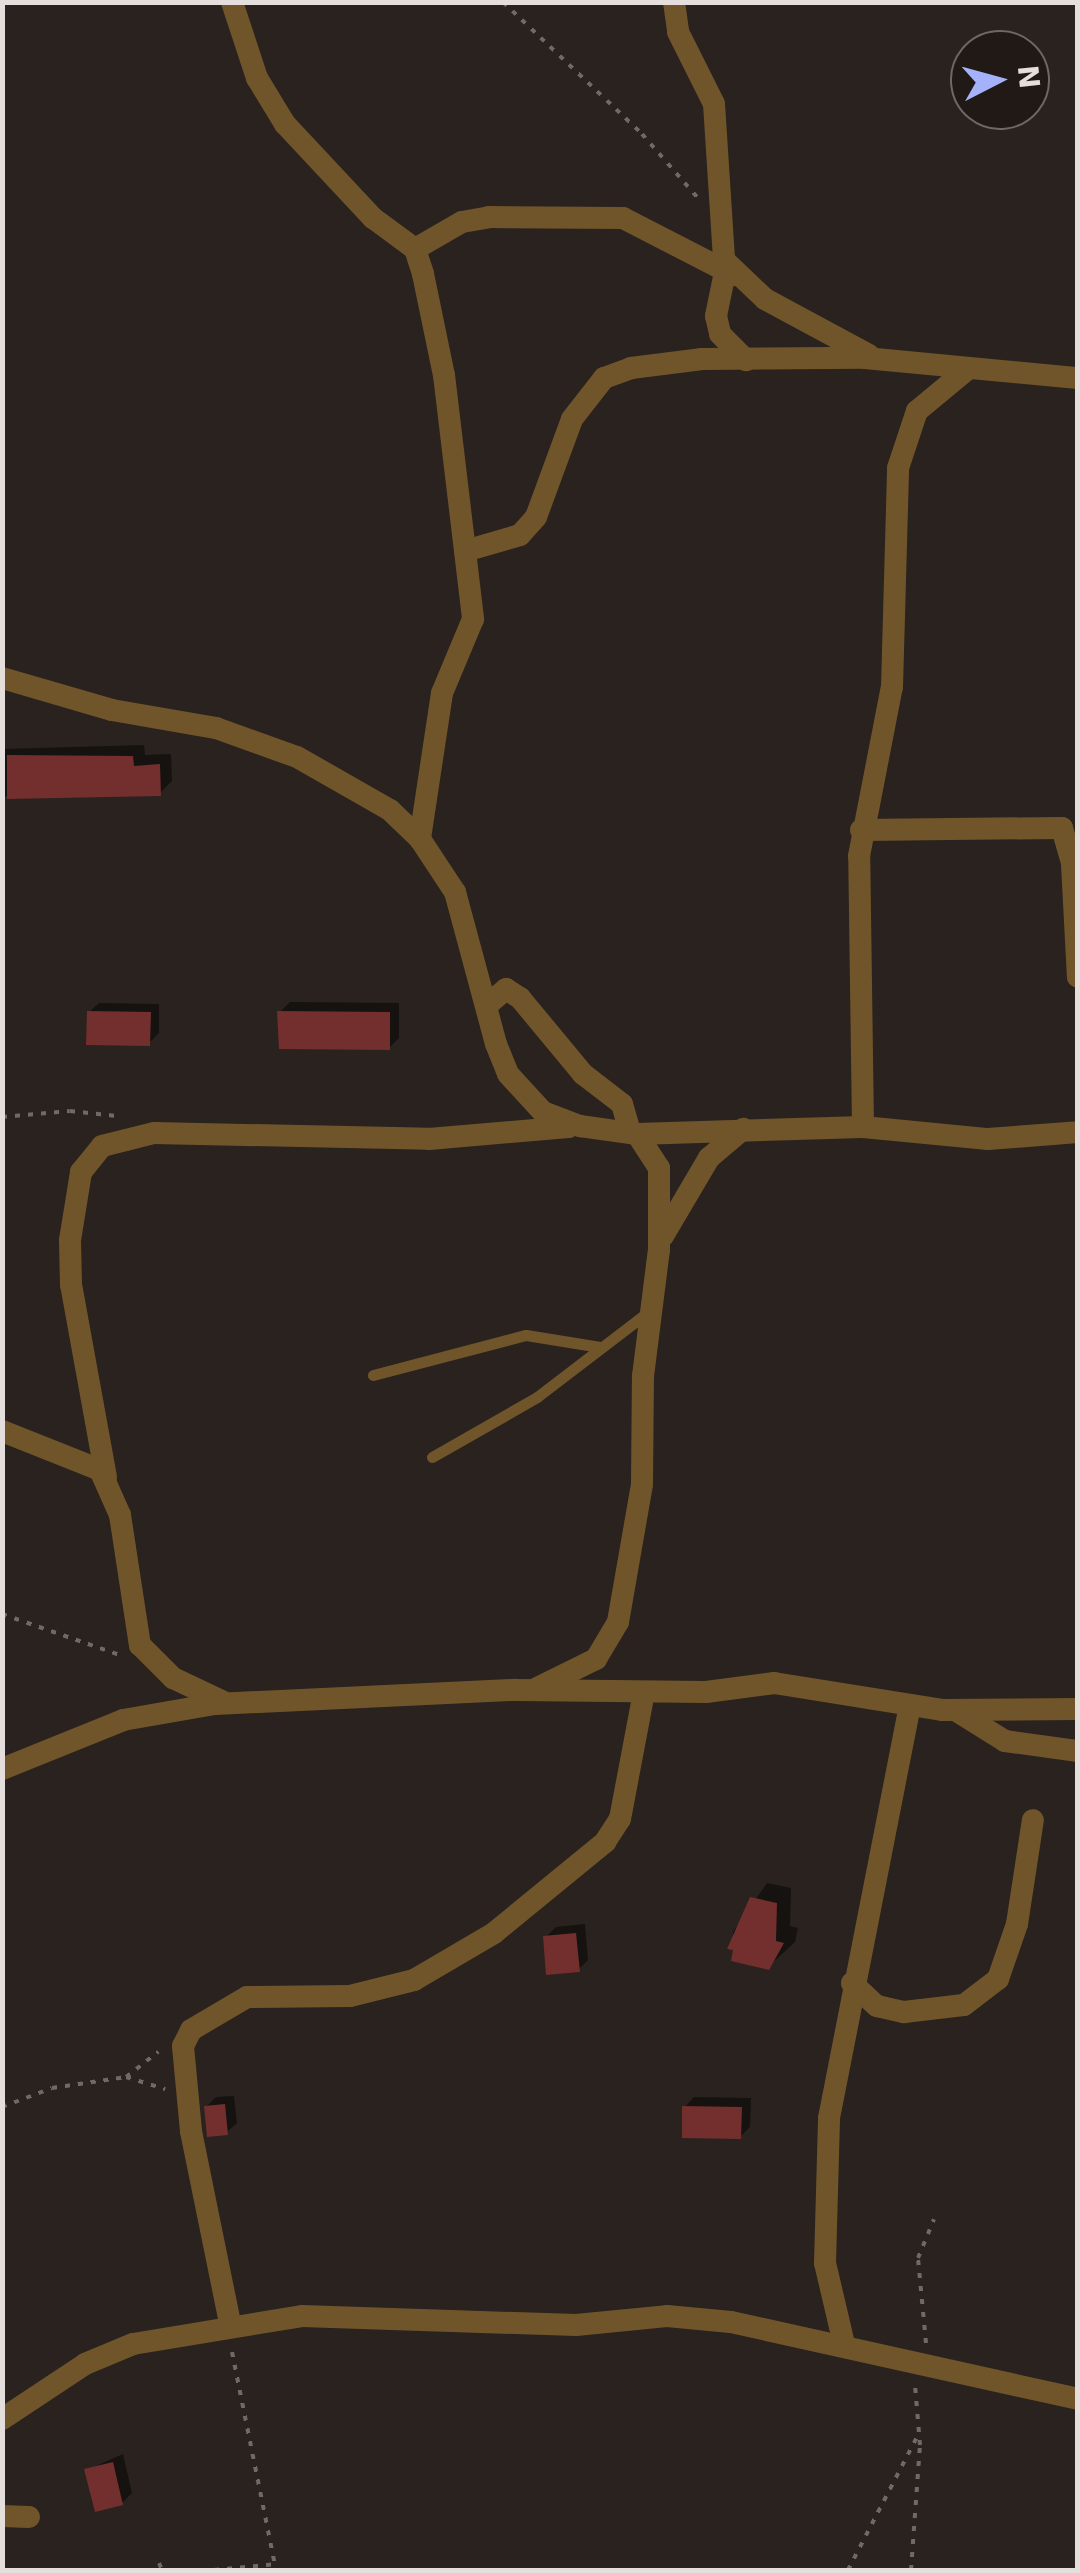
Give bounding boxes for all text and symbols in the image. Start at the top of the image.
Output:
north arrow [950,30,1050,130]
text: N [1011,64,1046,90]

